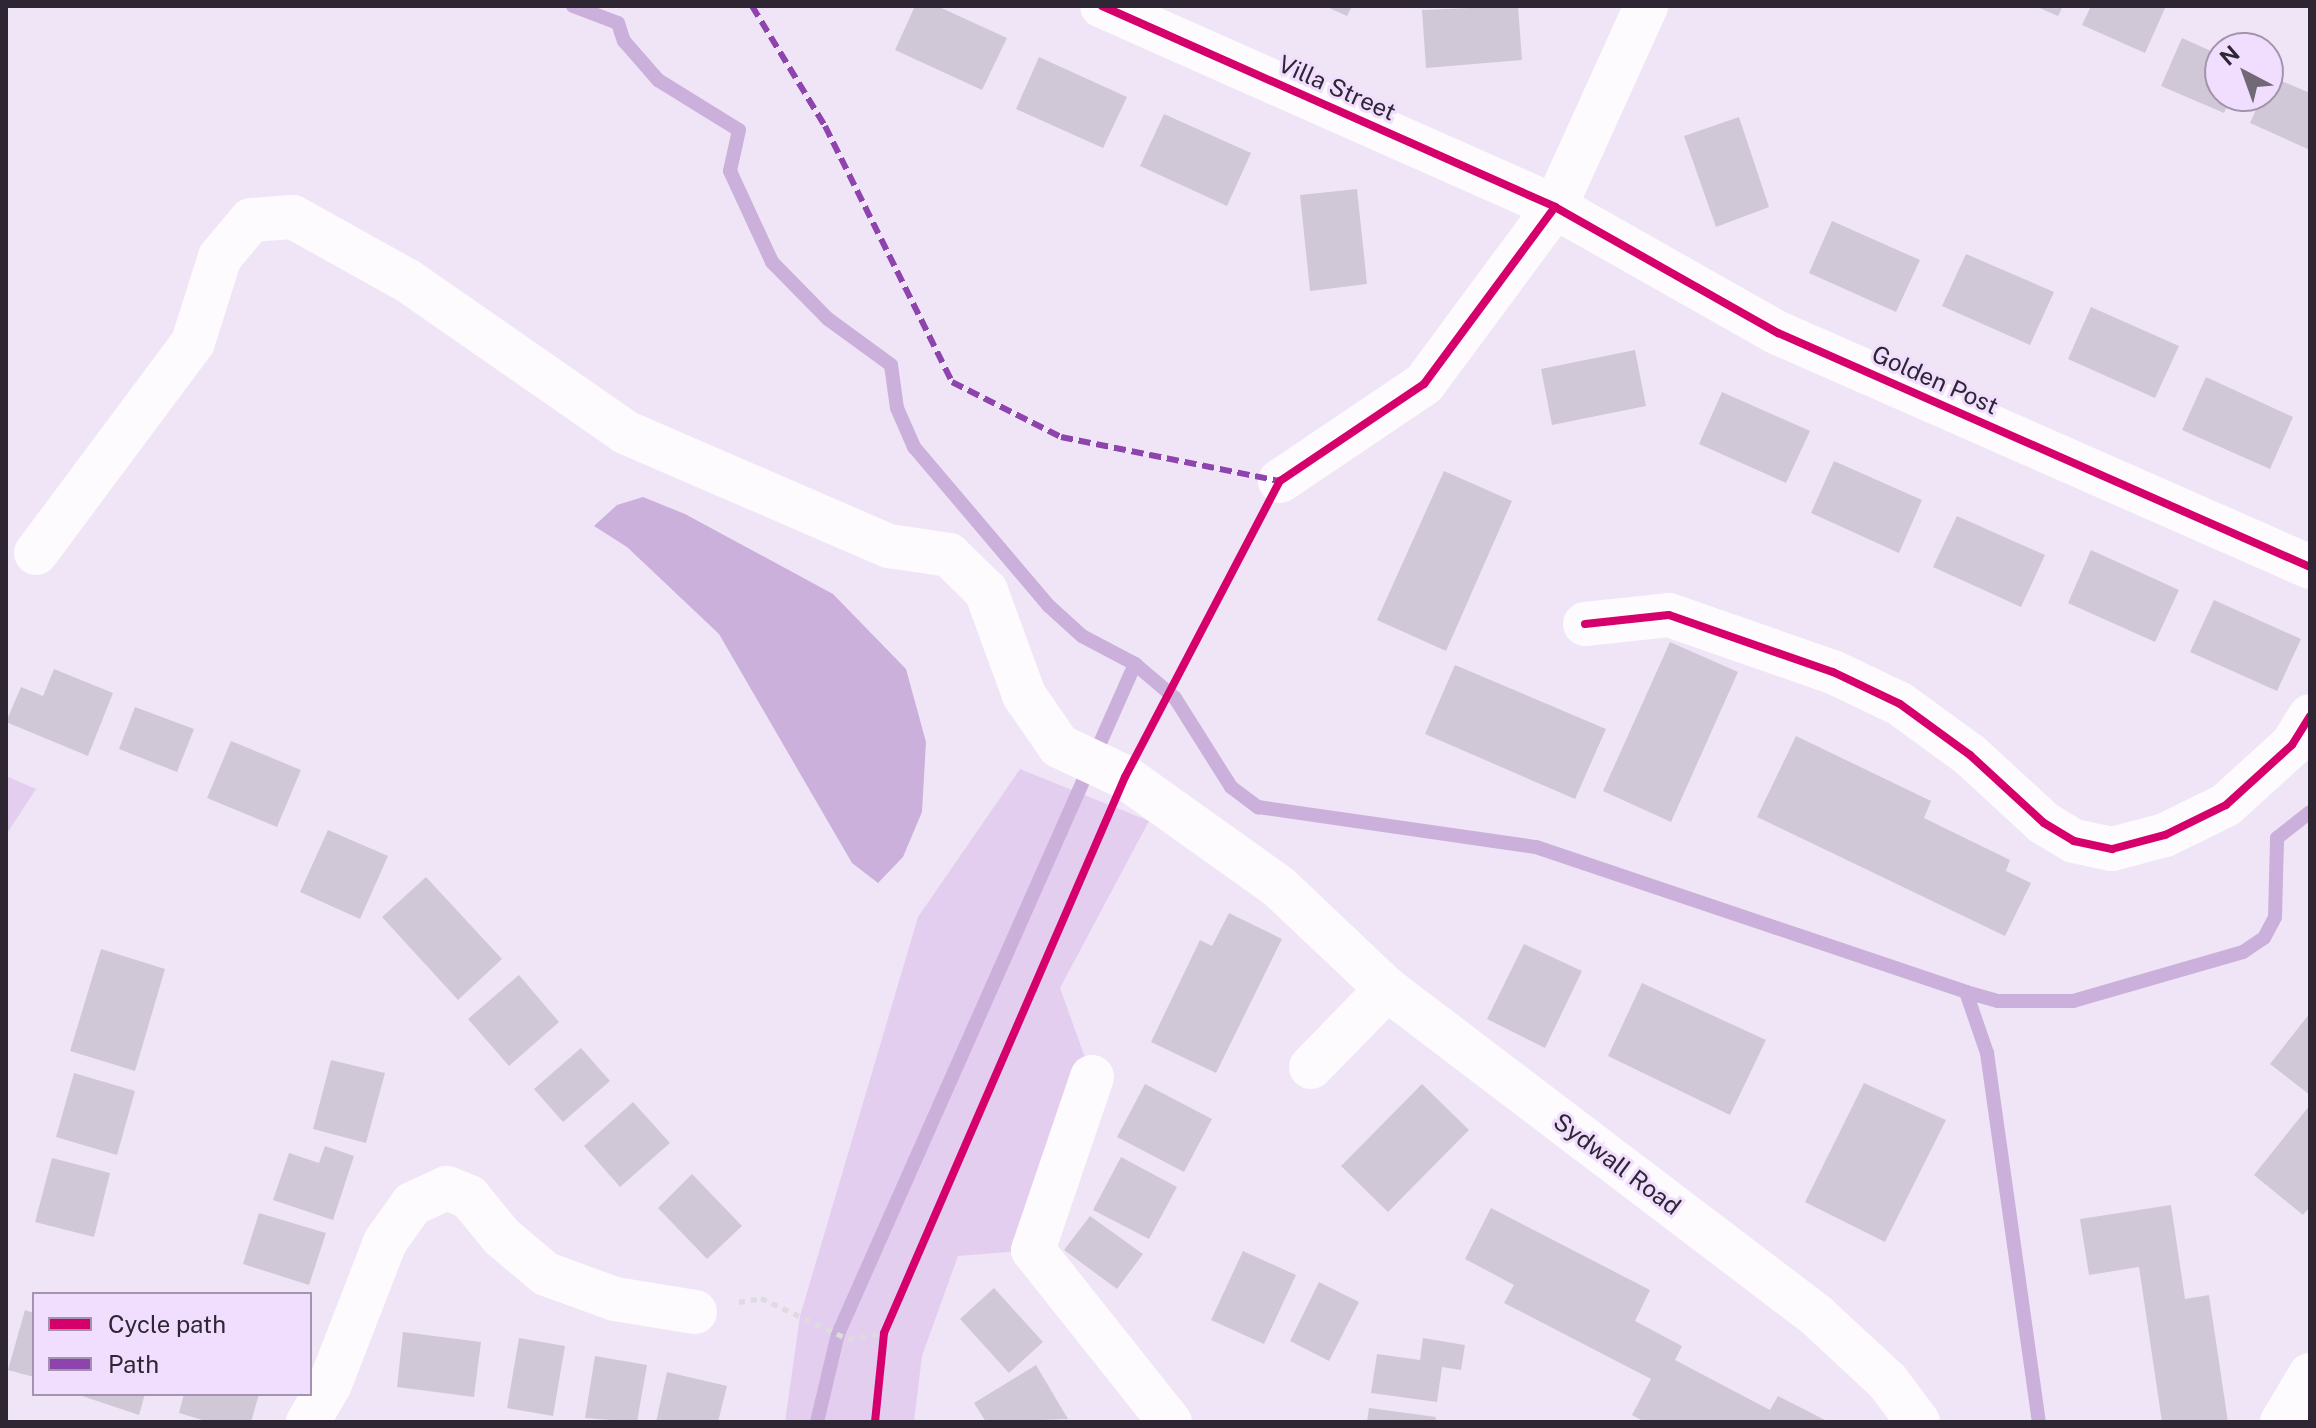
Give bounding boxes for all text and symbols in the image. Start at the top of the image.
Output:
north arrow [2204,32,2284,112]
text: N [2215,40,2245,71]
street label: Villa Street [1274,49,1400,127]
street label: Golden Post [1867,339,2003,421]
street label: Sydwall Road [1548,1107,1686,1221]
legend [32,1292,312,1396]
text: Cycle path [108,1310,226,1338]
text: Path [108,1350,159,1378]

